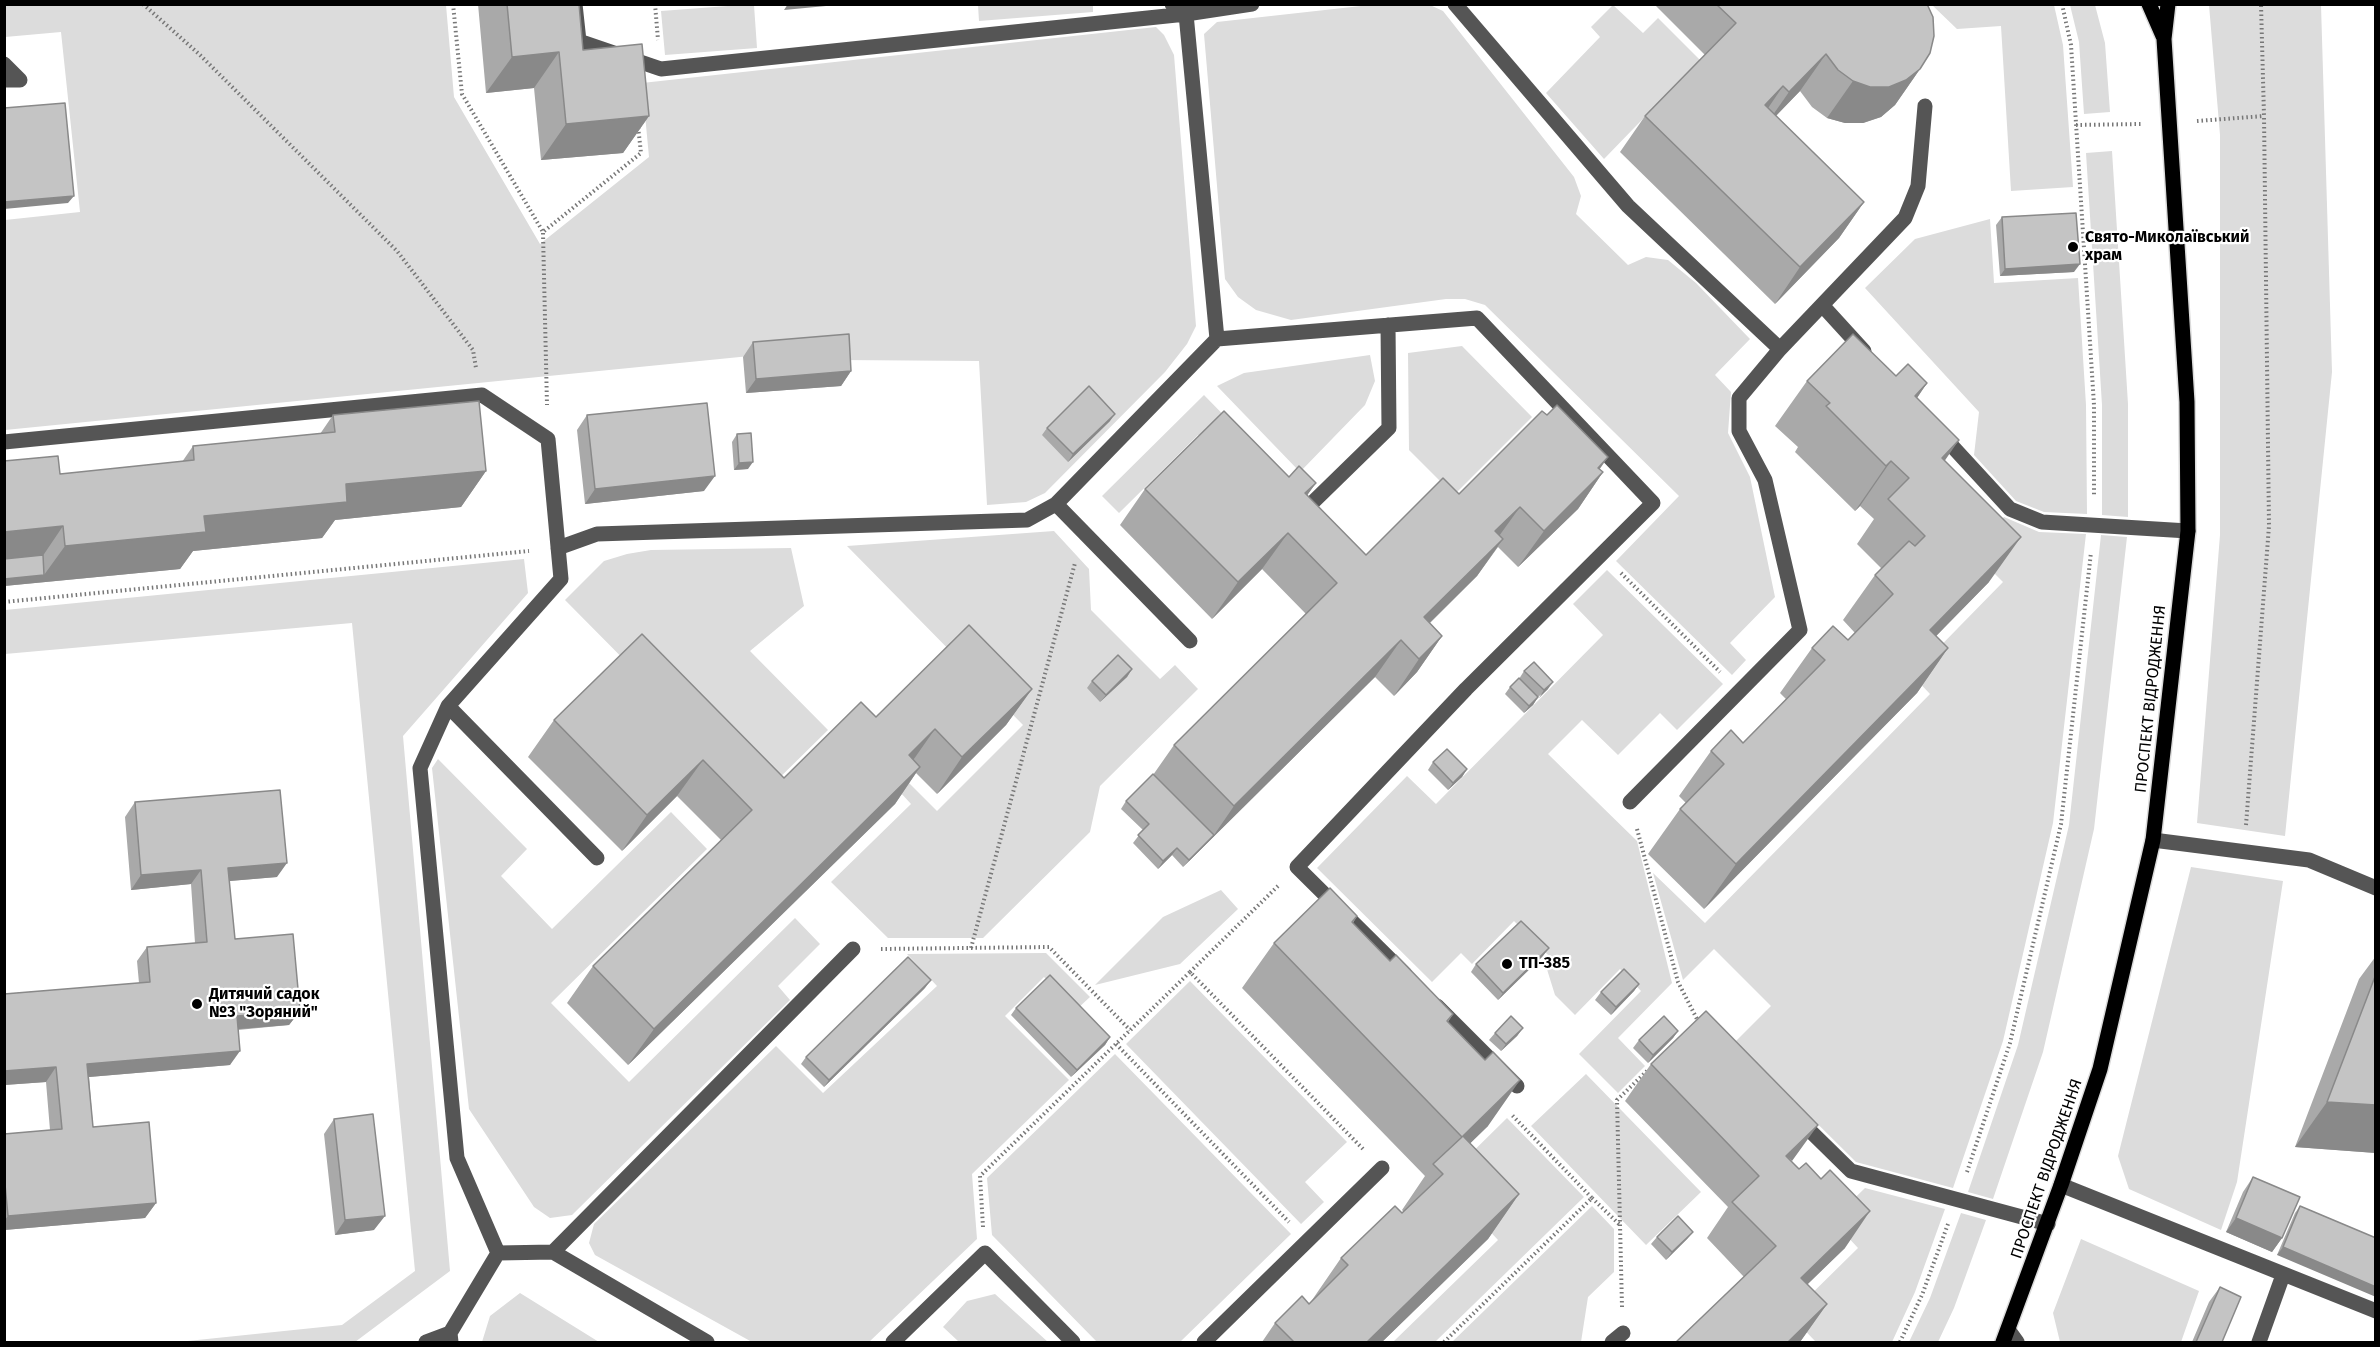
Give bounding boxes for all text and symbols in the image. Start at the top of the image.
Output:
place label: Свято-Миколаївський храм [2085,228,2249,266]
marker: Свято-Миколаївський храм [2066,240,2080,254]
street label: ПРОСПЕКТ ВІДРОДЖЕННЯ [2132,604,2170,794]
place label: ТП-385 [1519,954,1570,974]
marker: ТП-385 [1500,957,1514,971]
place label: Дитячий садок №3 "Зоряний" [209,985,319,1023]
marker: Дитячий садок №3 "Зоряний" [190,997,204,1011]
street label: ПРОСПЕКТ ВІДРОДЖЕННЯ [2007,1077,2087,1261]

